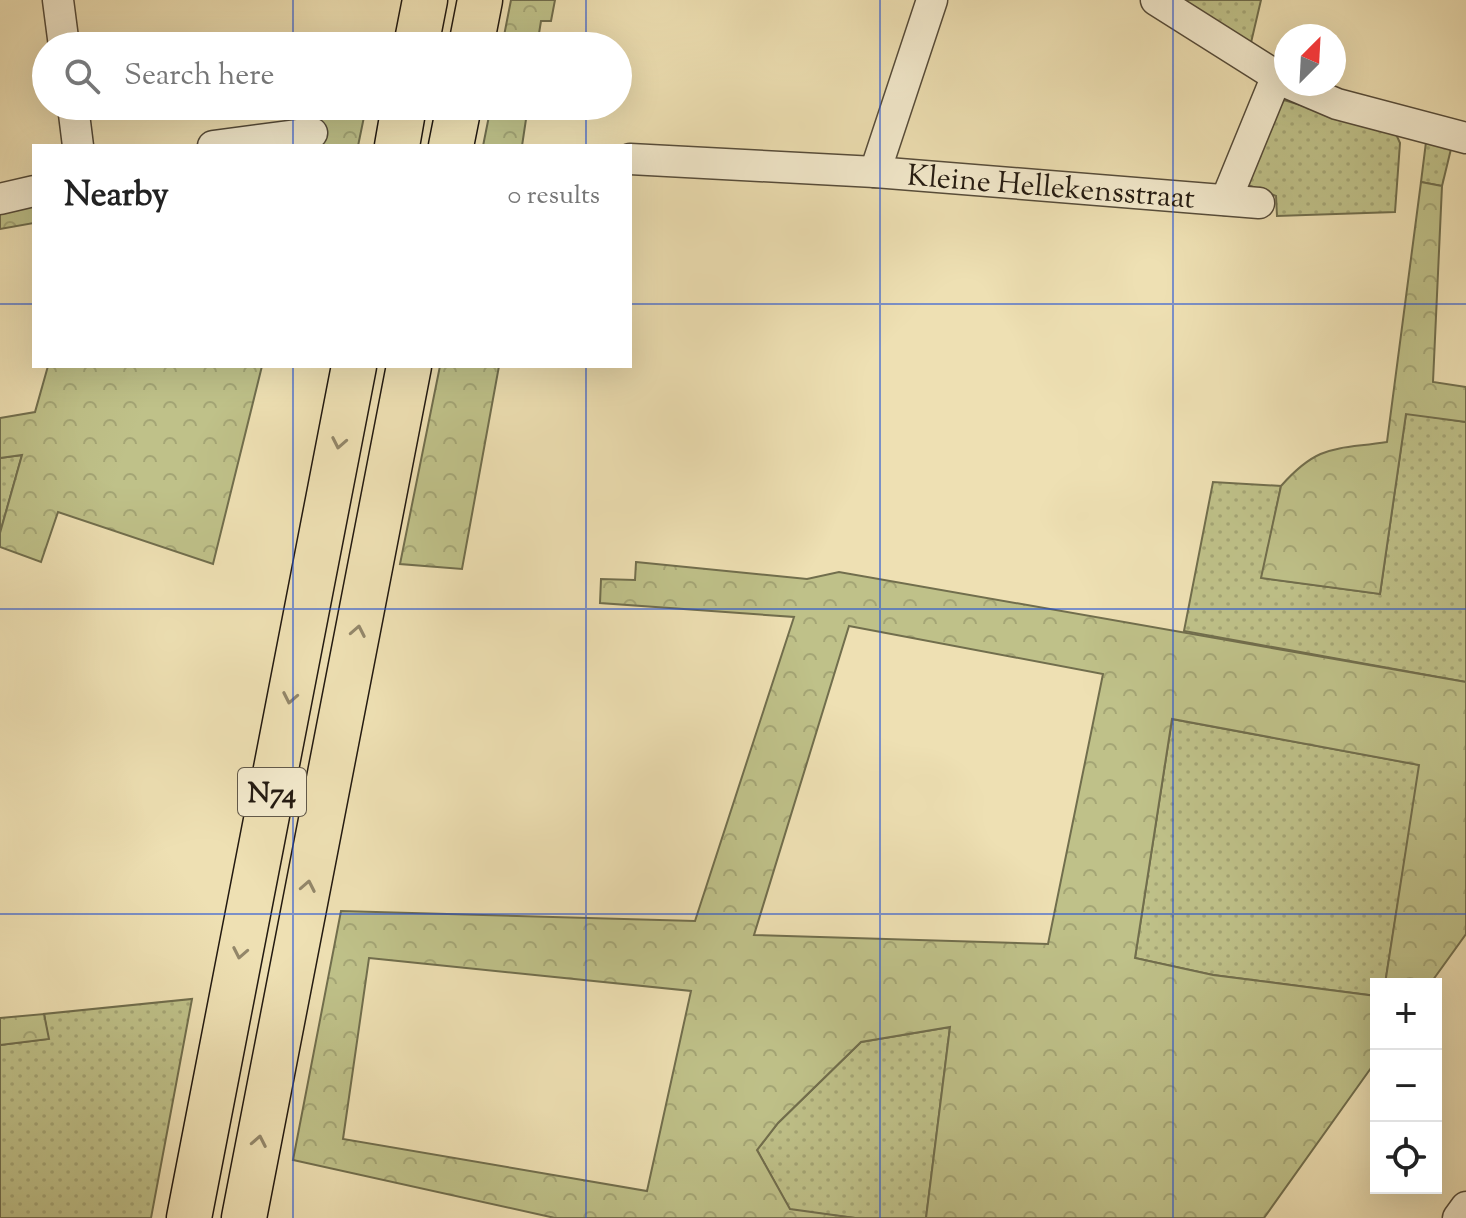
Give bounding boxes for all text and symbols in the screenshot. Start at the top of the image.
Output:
north arrow [1274,24,1346,96]
search box [32,32,632,120]
icon: search [60,54,104,98]
text: Search here [124,55,274,98]
street label: Kleine Hellekensstraat [905,156,1196,222]
text: Nearby [64,172,169,221]
text: 0 results [508,178,600,215]
one-way arrow [332,436,349,449]
one-way arrow [348,624,365,638]
one-way arrow [282,691,299,705]
road number: N74 [238,768,306,816]
one-way arrow [299,880,316,893]
one-way arrow [233,946,250,960]
map controls [1370,978,1442,1194]
button: + [1370,978,1442,1050]
button: − [1370,1050,1442,1122]
button: locate [1370,1122,1442,1194]
one-way arrow [250,1135,267,1149]

